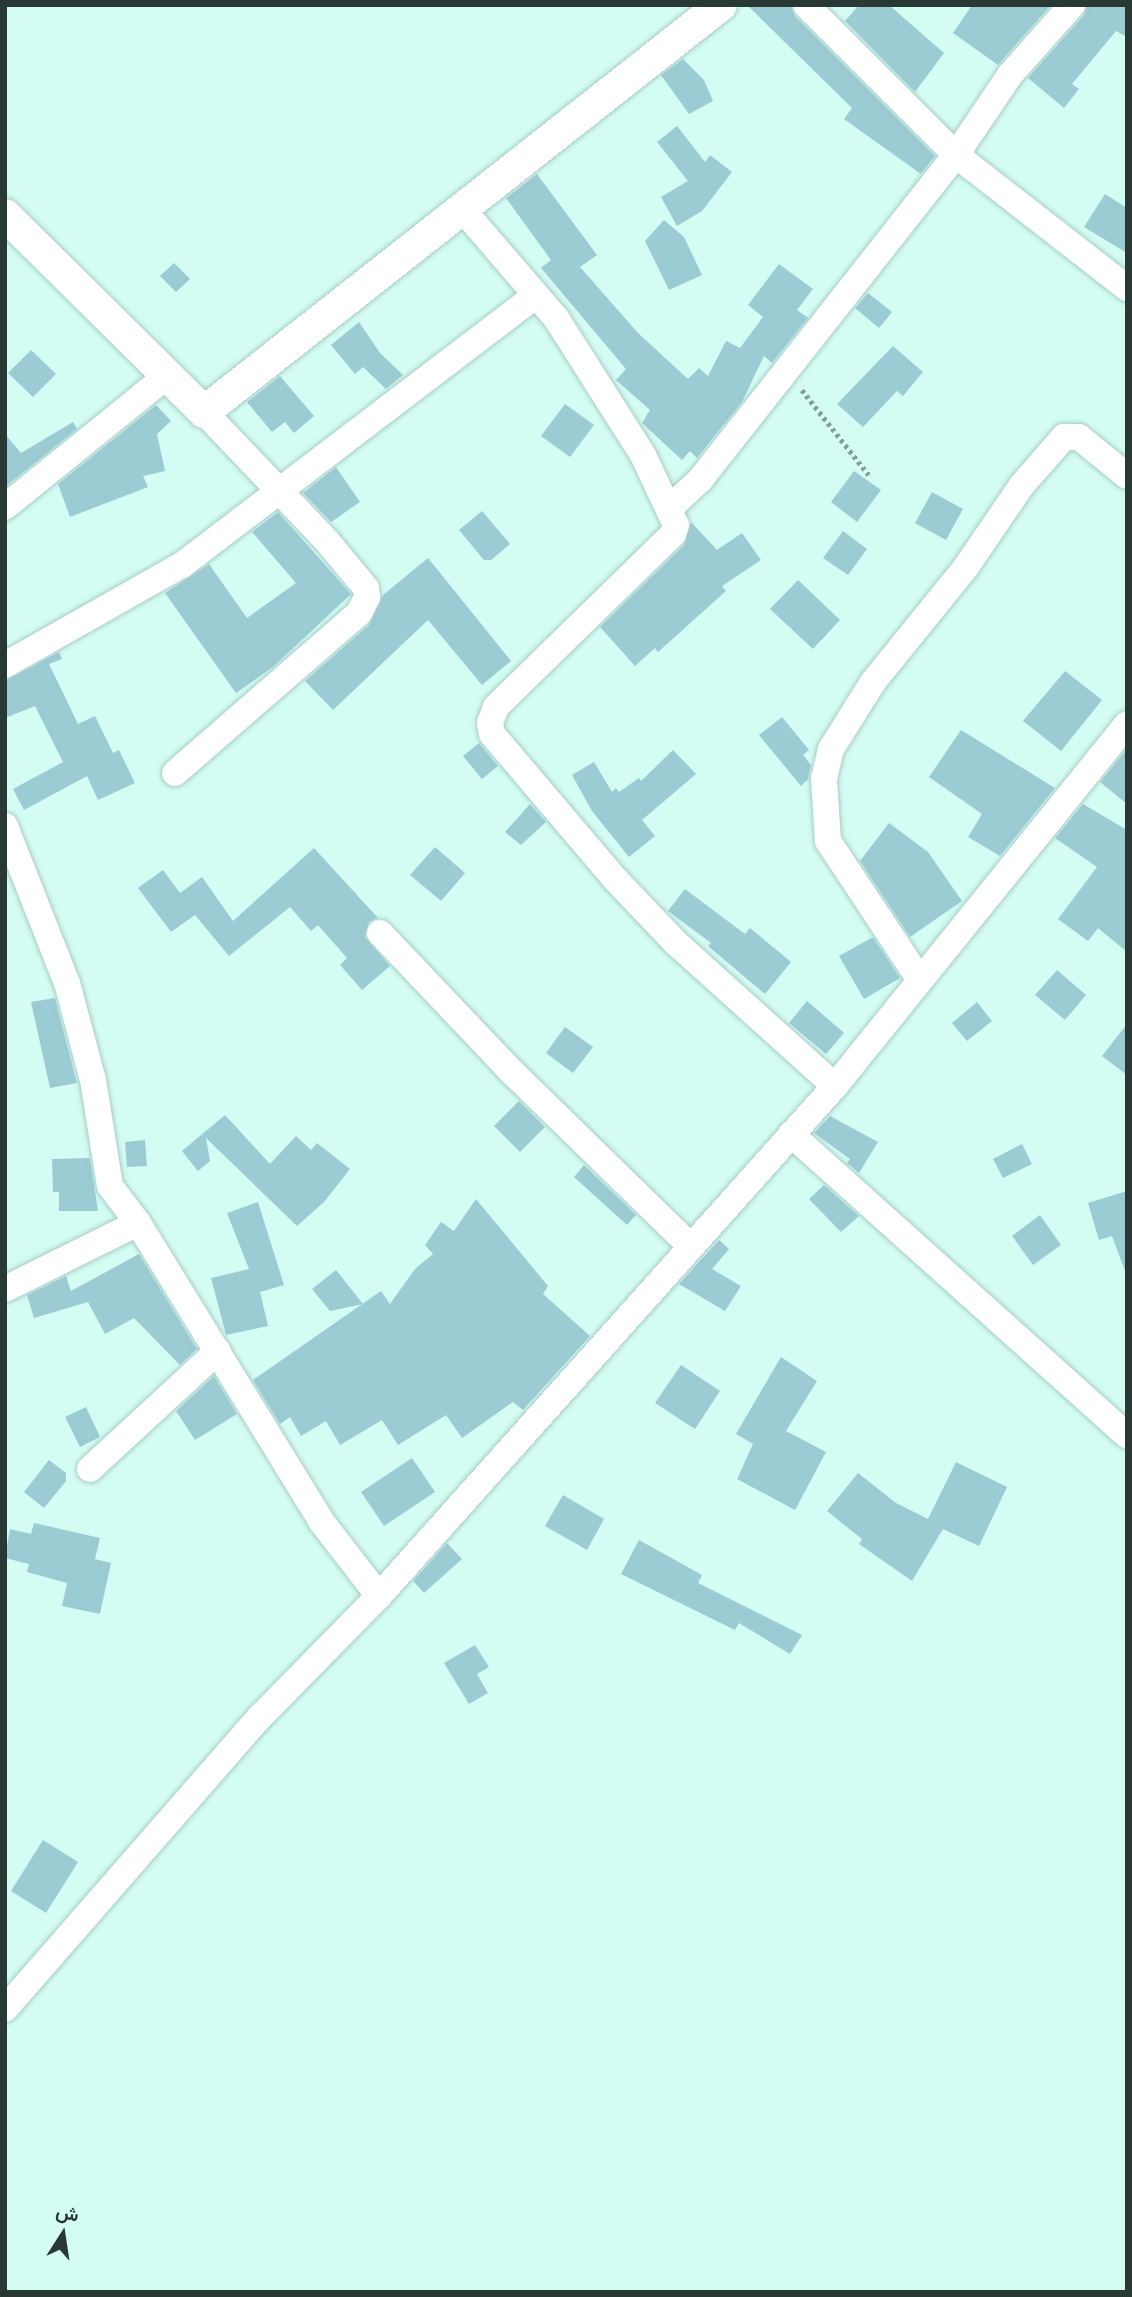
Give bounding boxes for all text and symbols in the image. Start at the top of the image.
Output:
north arrow [28,2199,98,2269]
text: ش [54,2199,81,2227]

